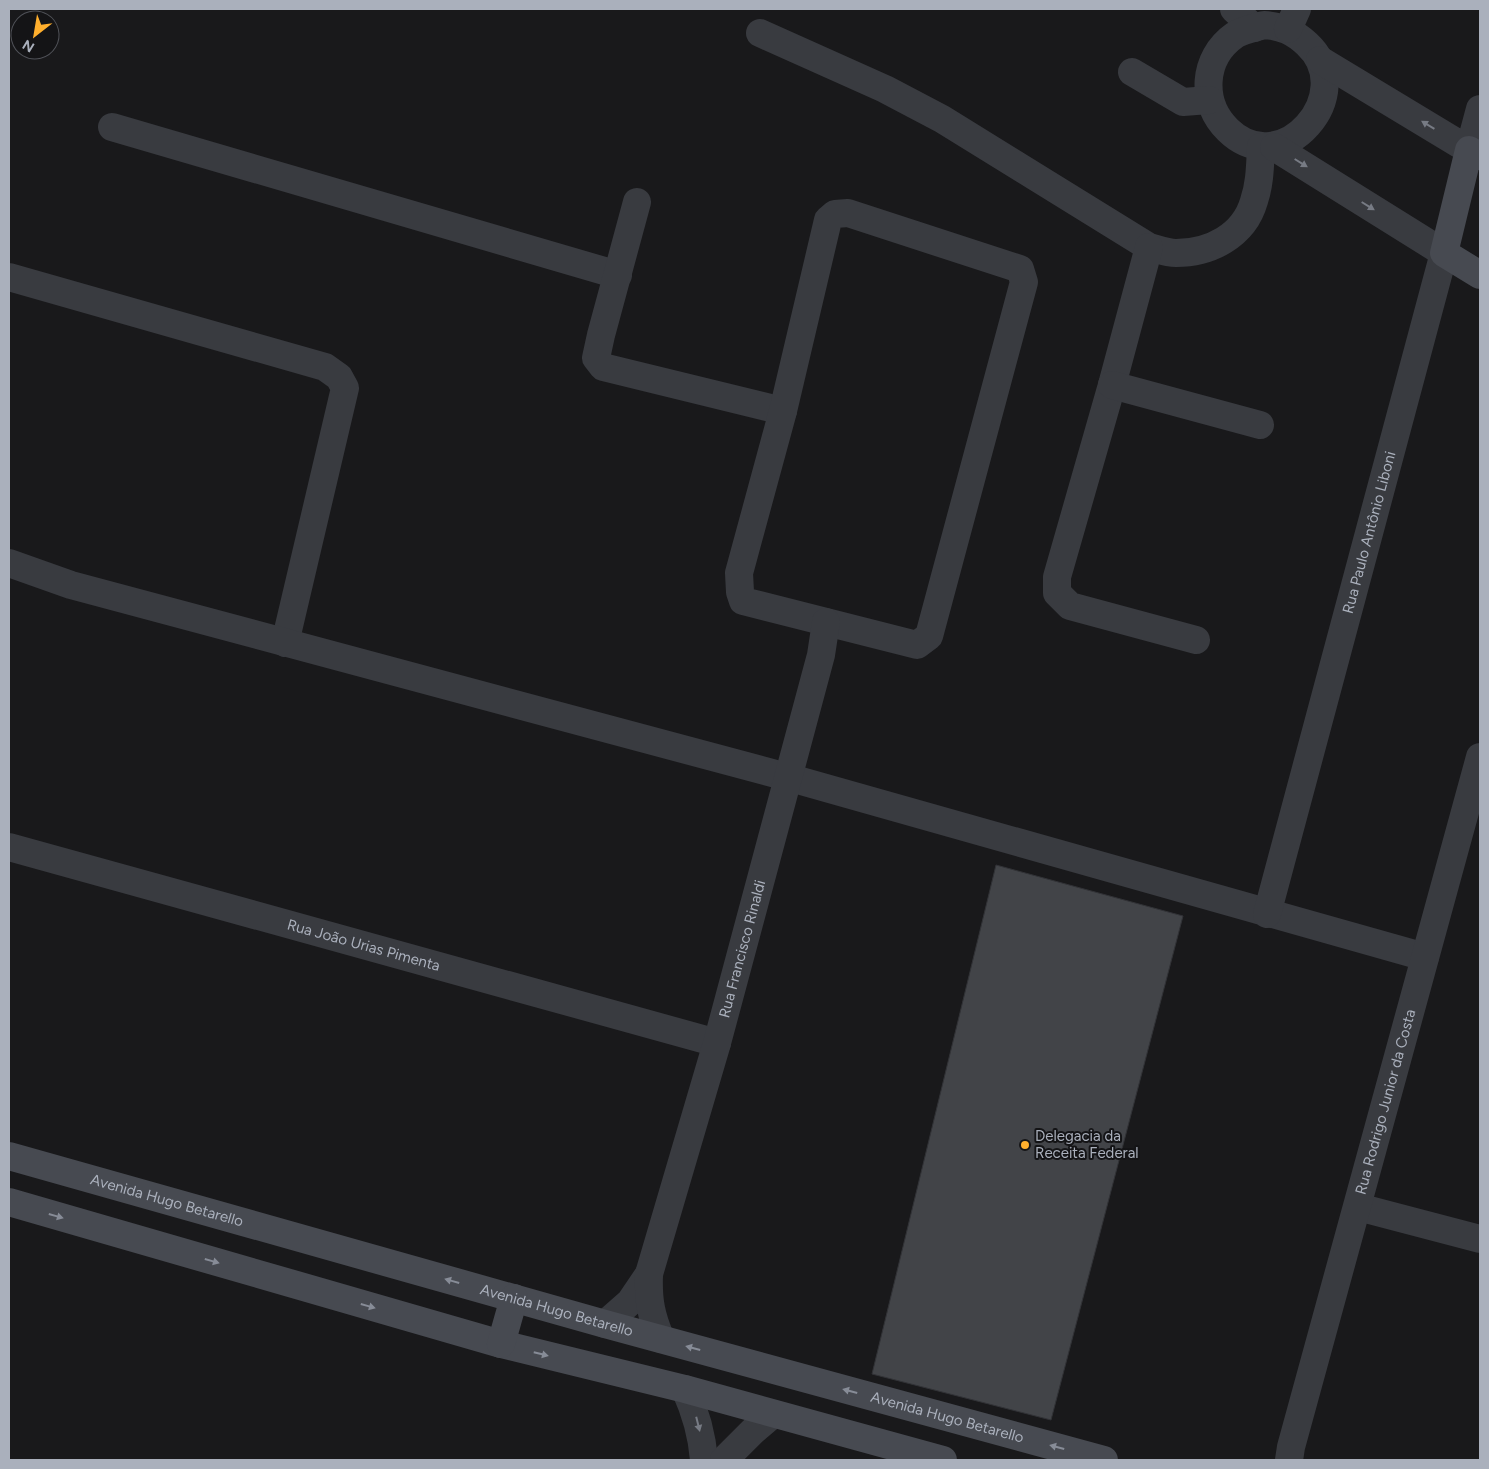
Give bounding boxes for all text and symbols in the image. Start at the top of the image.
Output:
north arrow [10,10,60,60]
text: N [20,36,38,56]
one-way arrow [1421,120,1434,129]
one-way arrow [1294,159,1307,168]
one-way arrow [1362,201,1375,210]
street label: Rua Paulo Antônio Liboni [1339,449,1399,616]
street label: Rua Francisco Rinaldi [715,878,769,1020]
street label: Rua João Urias Pimenta [285,915,442,975]
street label: Rua Rodrigo Junior da Costa [1352,1007,1419,1196]
place label: Delegacia da Receita Federal [1035,1127,1139,1162]
marker: Delegacia da Receita Federal [1019,1139,1031,1151]
street label: Avenida Hugo Betarello [88,1170,246,1231]
one-way arrow [48,1212,63,1220]
one-way arrow [204,1257,219,1265]
one-way arrow [445,1276,460,1284]
street label: Avenida Hugo Betarello [478,1280,635,1340]
one-way arrow [361,1302,376,1310]
one-way arrow [685,1344,700,1352]
one-way arrow [534,1350,549,1358]
one-way arrow [842,1386,857,1394]
street label: Avenida Hugo Betarello [869,1388,1026,1447]
one-way arrow [695,1416,703,1431]
one-way arrow [1049,1443,1064,1451]

